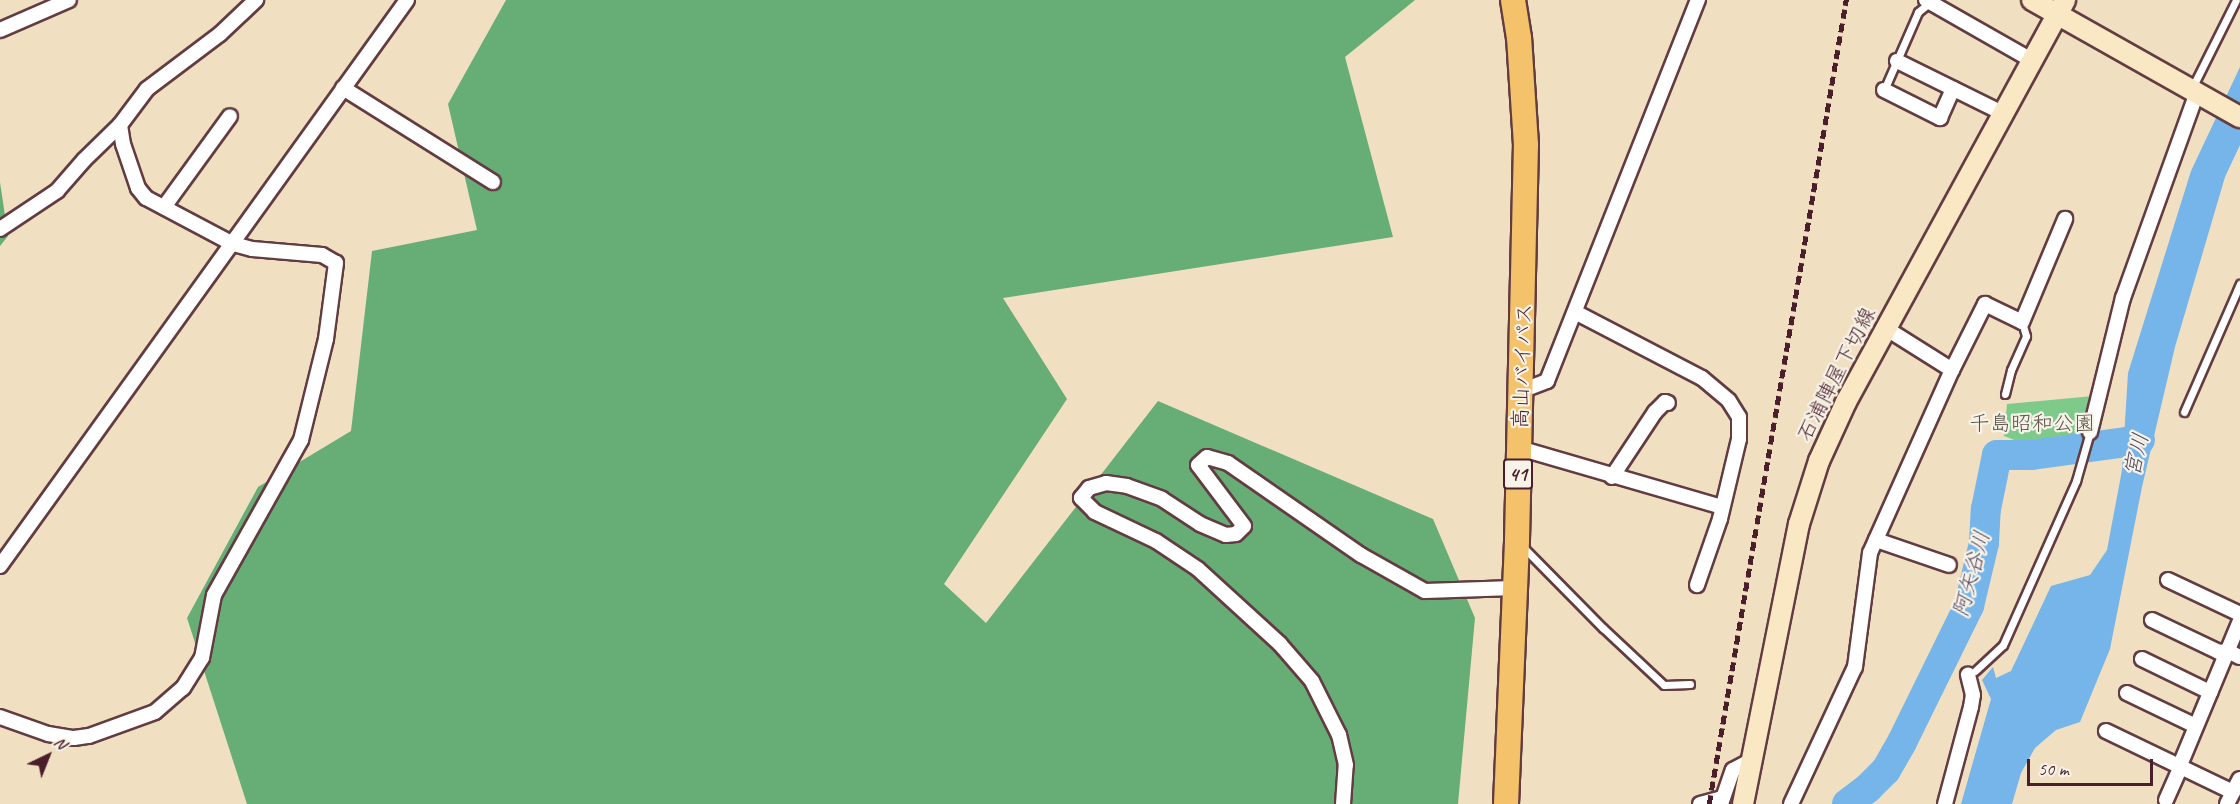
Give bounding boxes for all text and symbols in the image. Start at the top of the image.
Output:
street label: 高山バイパス [1507,303,1537,429]
street label: 石浦陣屋下切線 [1791,303,1881,445]
park label: 千島昭和公園 [1969,410,2095,436]
water label: 宮川 [2119,431,2155,479]
road number: 41 [1503,457,1533,491]
water label: 阿矢谷川 [1948,528,1996,620]
north arrow [18,726,78,786]
text: N [50,732,71,754]
scale bar [2030,747,2156,785]
text: 50 m [2038,758,2069,780]

